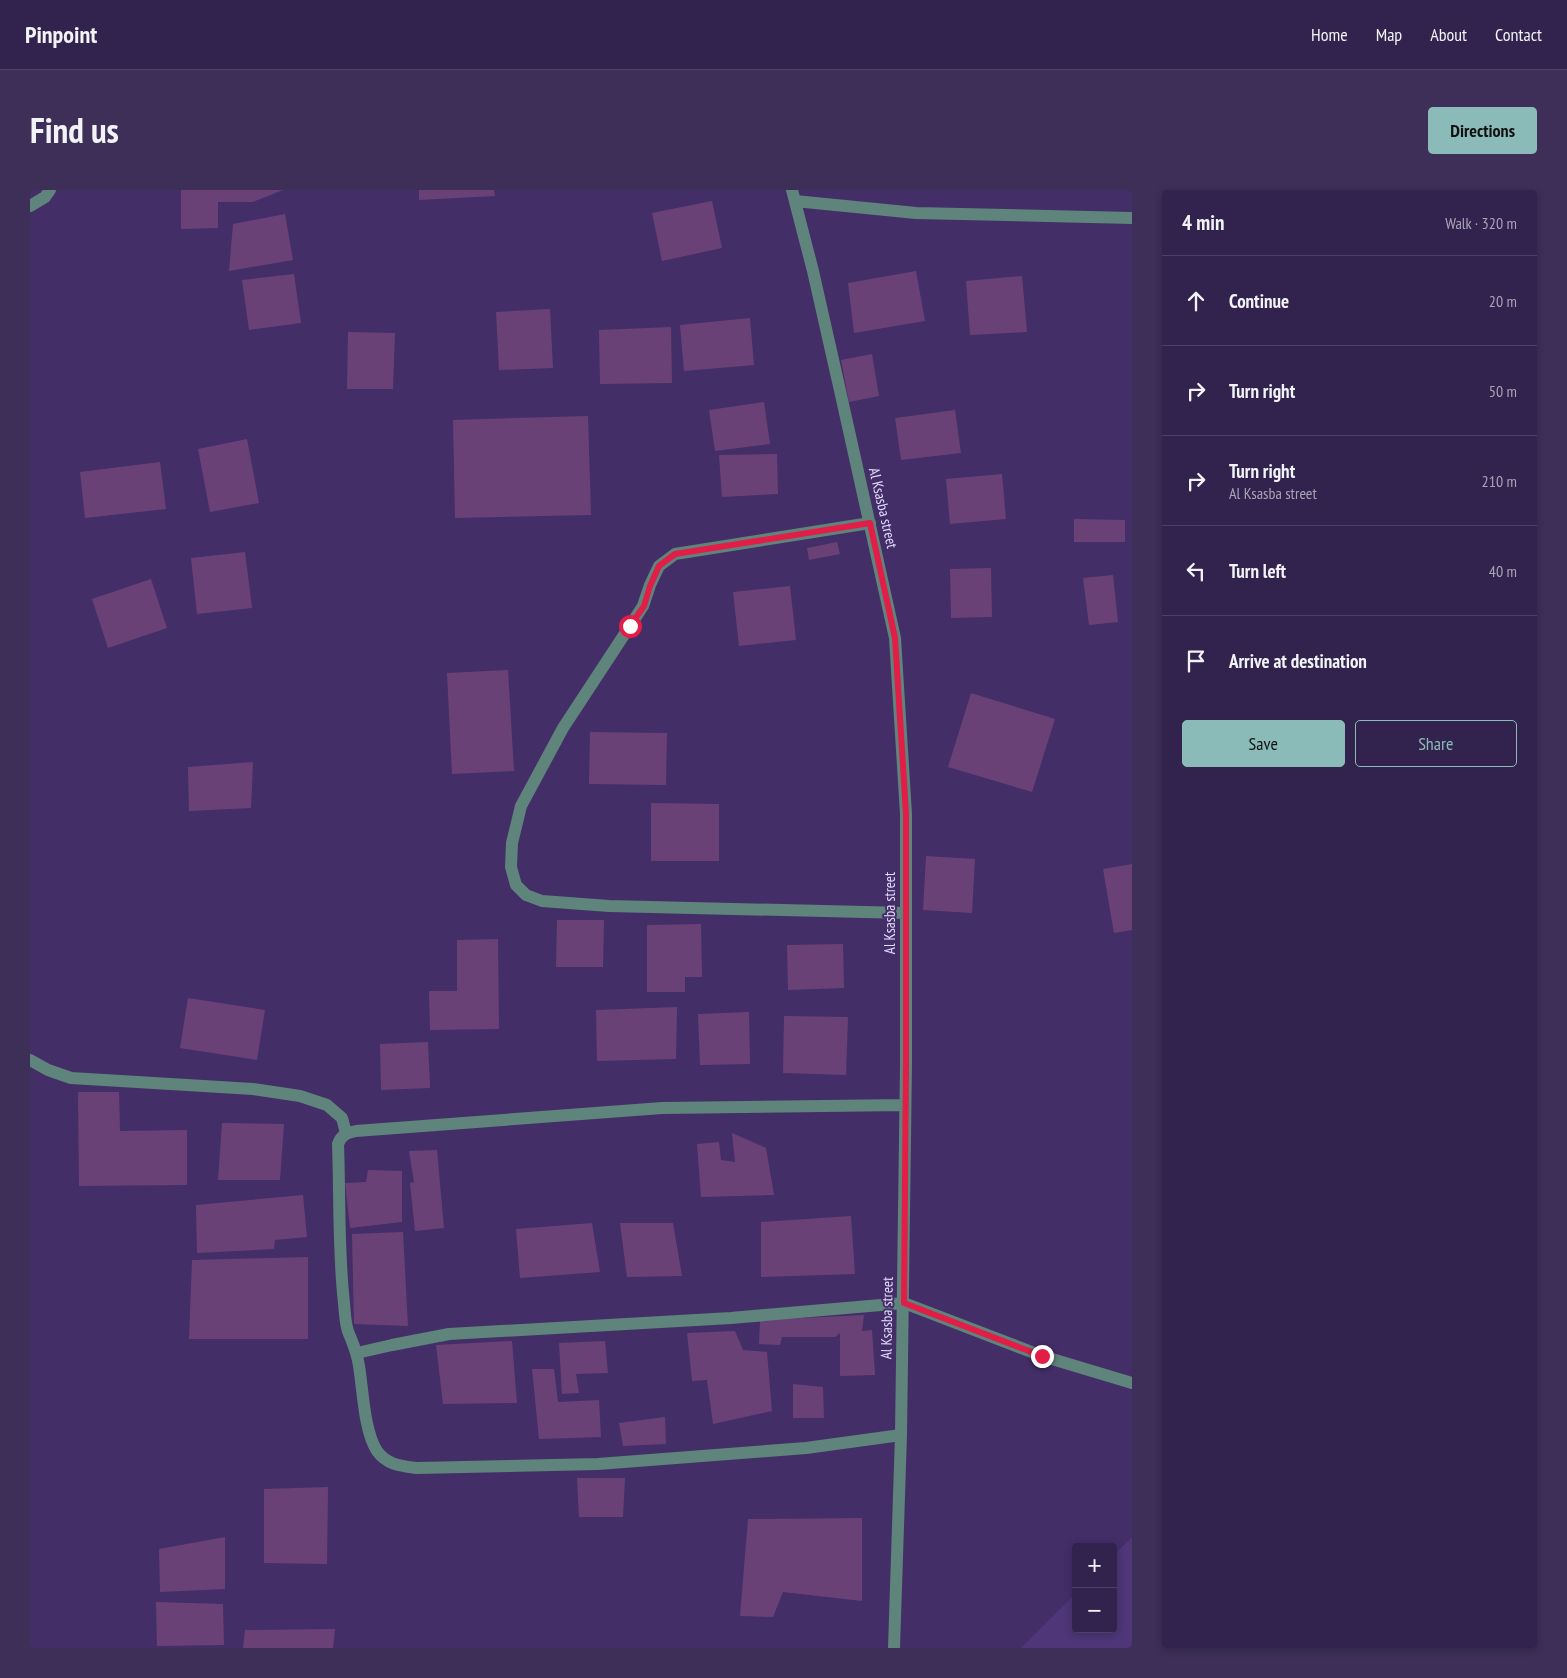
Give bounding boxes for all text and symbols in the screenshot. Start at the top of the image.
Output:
text: Pinpoint [25,19,97,50]
text: Home [1311,23,1348,46]
text: Map [1376,23,1402,46]
text: About [1430,23,1467,46]
text: Contact [1495,23,1542,46]
text: Find us [30,107,119,153]
button: Directions [1428,107,1537,154]
text: 4 min [1182,209,1224,236]
text: Walk · 320 m [1445,213,1517,233]
icon: ahead [1182,287,1210,315]
text: Continue [1229,289,1289,313]
text: 20 m [1489,291,1517,311]
icon: right [1182,377,1210,405]
text: Turn right [1229,379,1295,403]
text: 50 m [1489,381,1517,401]
text: Turn right [1229,459,1295,483]
street label: Al Ksasba street [865,466,902,550]
icon: right [1182,467,1210,495]
text: 210 m [1482,471,1517,491]
text: Al Ksasba street [1229,483,1317,503]
icon: left [1182,557,1210,585]
text: Turn left [1229,559,1286,583]
text: 40 m [1489,561,1517,581]
route start [619,615,642,638]
icon: arrive [1182,647,1210,675]
text: Arrive at destination [1229,649,1367,673]
button: Save [1182,720,1345,767]
button: Share [1355,720,1517,767]
street label: Al Ksasba street [880,872,899,954]
street label: Al Ksasba street [876,1277,897,1359]
route end [1031,1345,1054,1368]
map controls [1072,1543,1117,1633]
button: + [1072,1543,1117,1588]
button: − [1072,1588,1117,1633]

